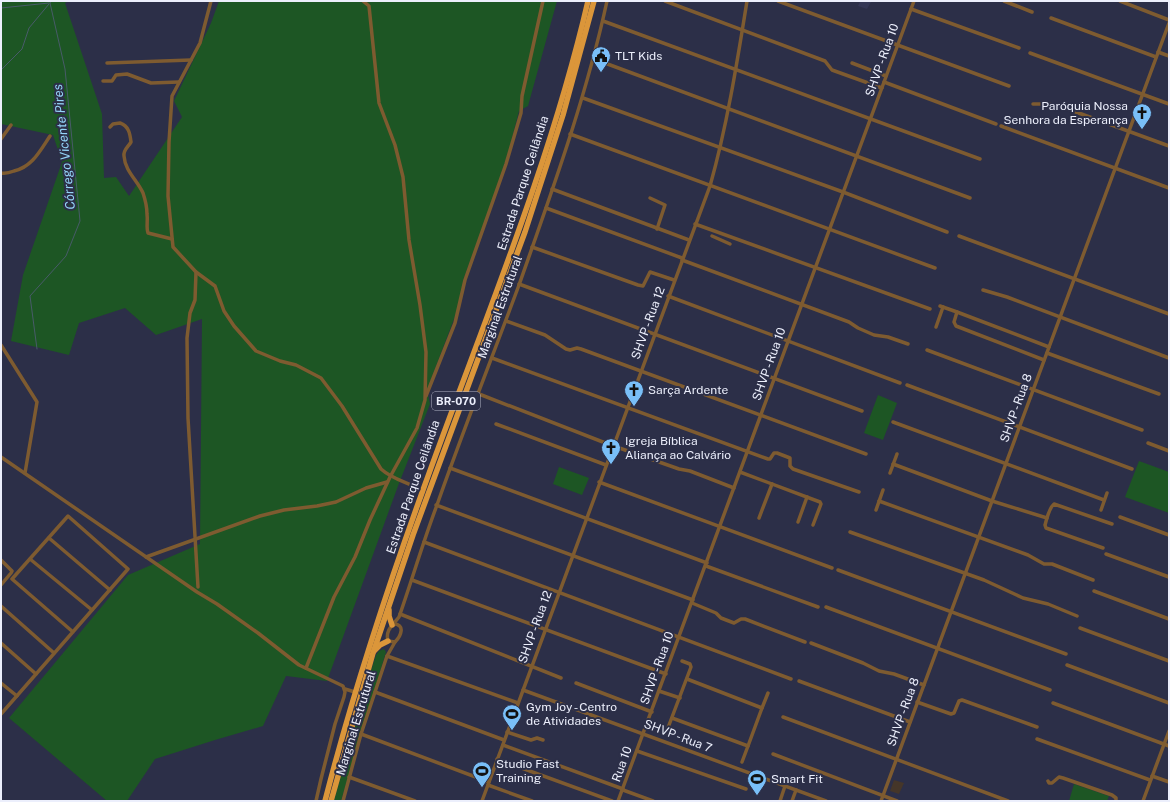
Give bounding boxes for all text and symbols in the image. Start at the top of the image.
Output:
street label: SHVP - Rua 10 [862,22,902,98]
public building icon: TLT Kids [590,45,612,73]
place label: TLT Kids [615,49,662,63]
water label: Córrego Vicente Pires [50,83,78,211]
place label: Paróquia Nossa Senhora da Esperança [1003,99,1128,127]
church icon: Paróquia Nossa Senhora da Esperança [1131,102,1153,130]
street label: Estrada Parque Ceilândia [495,114,551,252]
street label: Marginal Estrutural [475,253,525,360]
street label: SHVP - Rua 12 [628,285,668,361]
street label: SHVP - Rua 10 [749,326,789,402]
street label: SHVP - Rua 8 [997,371,1035,444]
church icon: Sarça Ardente [623,379,645,407]
place label: Sarça Ardente [648,383,728,397]
road number: BR-070 [432,392,480,410]
street label: Estrada Parque Ceilândia [384,418,442,556]
place label: Igreja Bíblica Aliança ao Calvário [625,434,731,462]
church icon: Igreja Bíblica Aliança ao Calvário [600,437,622,465]
street label: SHVP - Rua 12 [515,589,555,665]
street label: SHVP - Rua 10 [637,630,677,706]
street label: Marginal Estrutural [333,669,379,777]
street label: SHVP - Rua 8 [884,675,922,748]
place label: Gym Joy - Centro de Atividades [526,700,617,728]
sports icon: Gym Joy - Centro de Atividades [501,703,523,731]
street label: SHVP - Rua 7 [642,717,714,755]
street label: Rua 10 [609,744,635,784]
place label: Studio Fast Training [496,757,560,785]
sports icon: Studio Fast Training [471,760,493,788]
sports icon: Smart Fit [746,768,768,796]
place label: Smart Fit [771,772,823,786]

